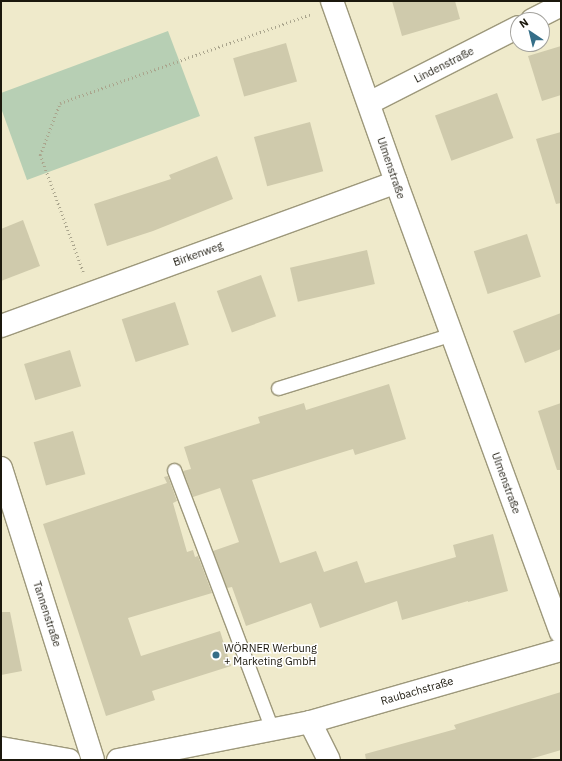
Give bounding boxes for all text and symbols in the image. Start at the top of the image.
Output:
north arrow [510,12,550,52]
text: N [516,15,531,31]
street label: Lindenstraße [412,44,476,86]
street label: Ulmenstraße [374,135,408,201]
street label: Birkenweg [171,239,225,269]
street label: Ulmenstraße [489,450,523,516]
street label: Tannenstraße [30,579,64,649]
place label: WÖRNER Werbung + Marketing GmbH [224,642,317,668]
marker: WÖRNER Werbung + Marketing GmbH [211,650,221,660]
street label: Raubachstraße [379,674,455,708]

